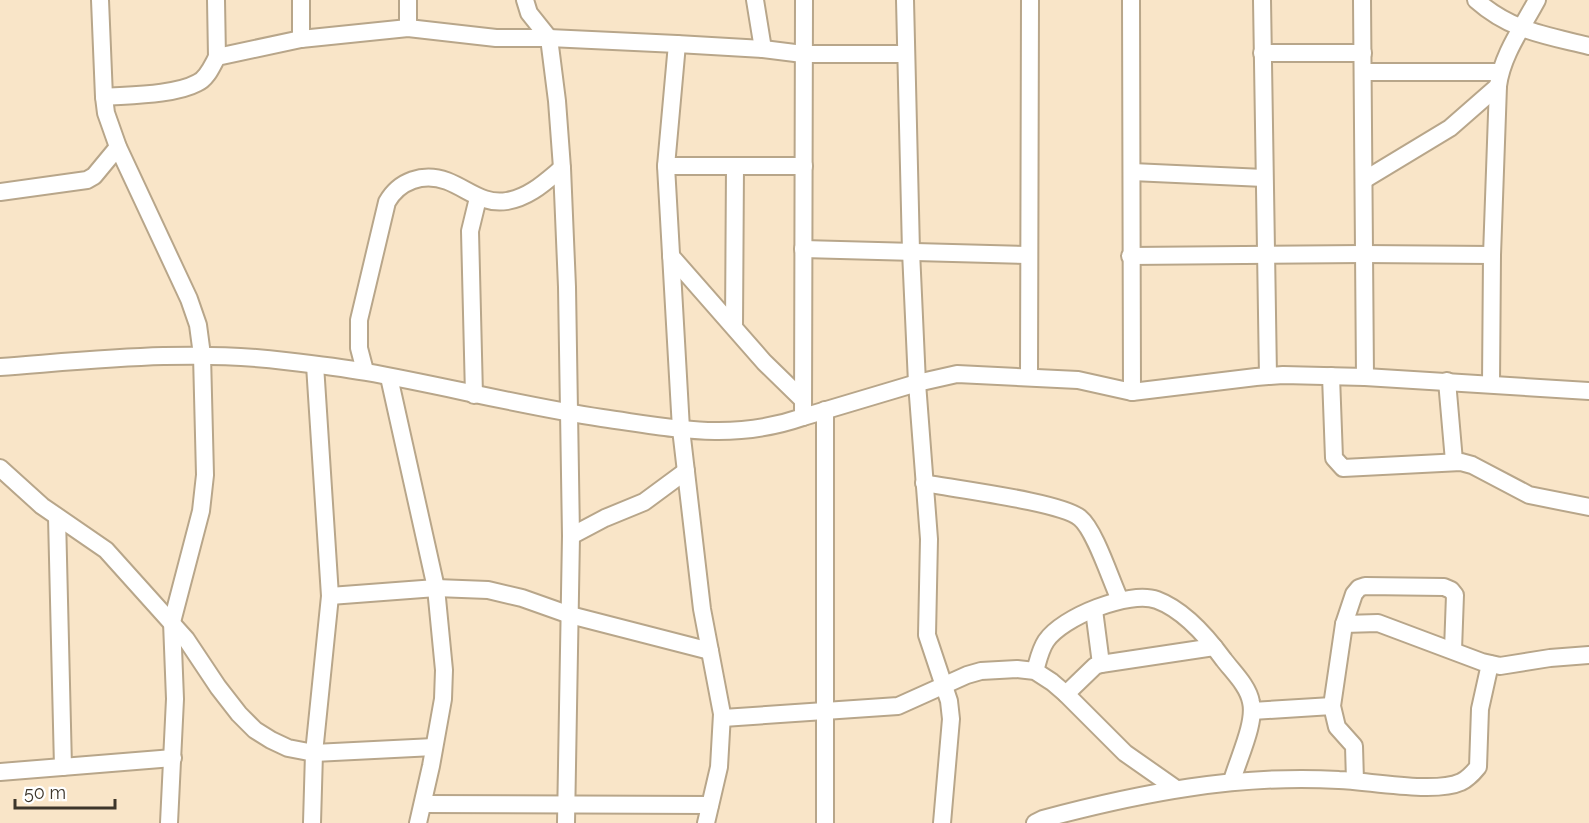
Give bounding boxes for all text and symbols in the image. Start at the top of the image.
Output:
scale bar [15,772,116,810]
text: 50 m [24,782,66,803]

